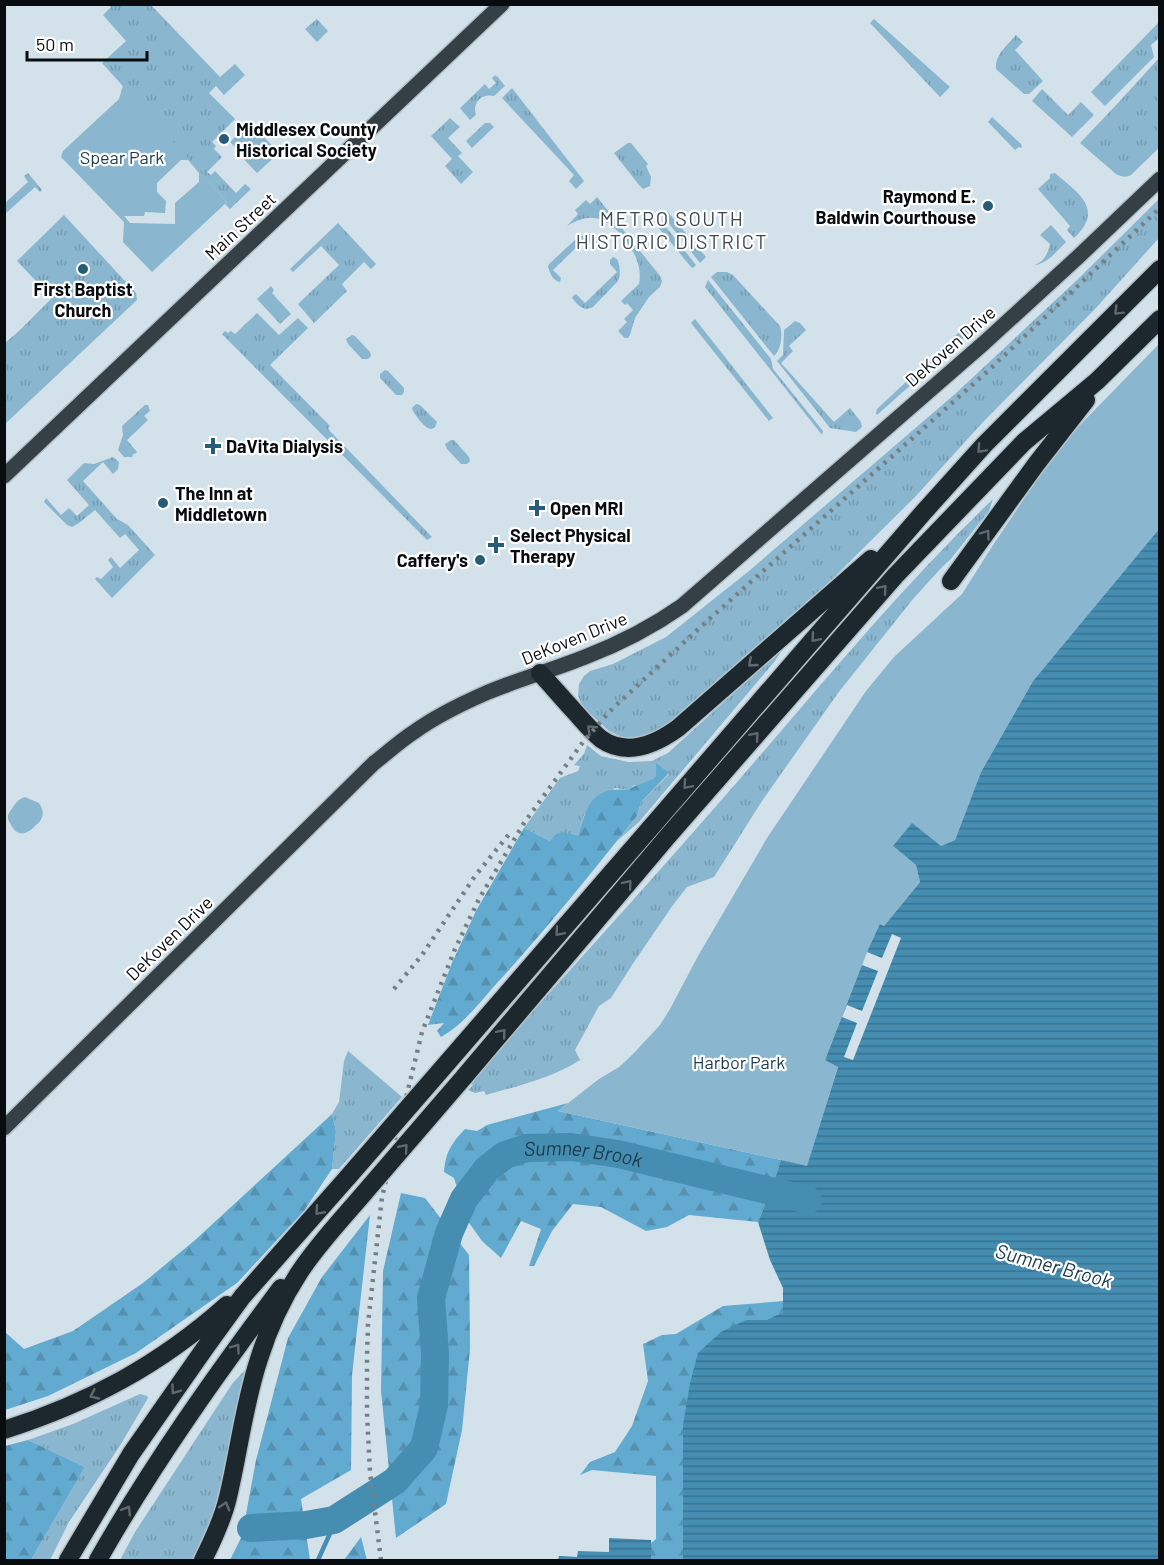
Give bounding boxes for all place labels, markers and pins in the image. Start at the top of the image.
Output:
place label: Middlesex County Historical Society [236,118,377,161]
marker: Middlesex County Historical Society [217,132,231,146]
place label: Raymond E. Baldwin Courthouse [816,185,976,228]
marker: Raymond E. Baldwin Courthouse [981,199,995,213]
marker: First Baptist Church [76,262,90,276]
place label: First Baptist Church [34,278,133,321]
place label: DaVita Dialysis [226,435,343,457]
marker: DaVita Dialysis [204,437,222,455]
place label: The Inn at Middletown [175,482,267,525]
marker: The Inn at Middletown [156,496,170,510]
place label: Open MRI [550,497,623,519]
marker: Open MRI [528,499,546,517]
place label: Select Physical Therapy [510,524,631,567]
marker: Select Physical Therapy [487,536,505,554]
place label: Caffery's [397,549,468,571]
marker: Caffery's [473,553,487,567]

